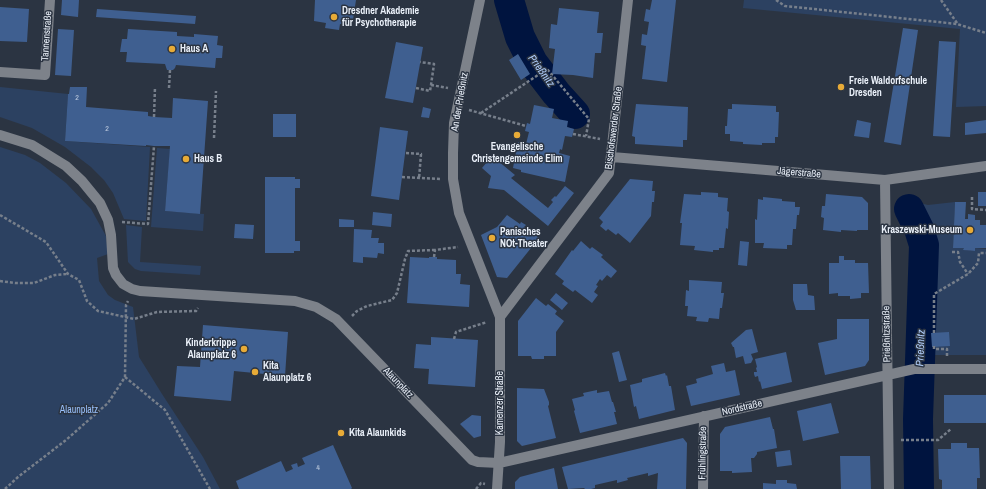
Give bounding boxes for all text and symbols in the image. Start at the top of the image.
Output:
place label: Dresdner Akademie für Psychotherapie [342,5,419,28]
street label: Tannenstraße [39,10,55,62]
marker: Dresdner Akademie für Psychotherapie [329,12,339,22]
place label: Haus A [180,43,208,55]
marker: Haus A [167,44,177,54]
water label: Prießnitz [525,52,557,90]
street label: An der Prießnitz [449,72,471,132]
place label: Freie Waldorfschule Dresden [849,75,927,98]
marker: Freie Waldorfschule Dresden [836,82,846,92]
street label: Bischofswerder Straße [603,86,625,170]
house number: 2 [75,93,79,103]
house number: 2 [105,124,109,134]
marker: Evangelische Christengemeinde Elim [512,130,522,140]
place label: Evangelische Christengemeinde Elim [471,141,563,164]
place label: Haus B [194,153,222,165]
marker: Haus B [181,154,191,164]
street label: Jägerstraße [777,165,821,181]
place label: Kraszewski-Museum [881,224,962,236]
marker: Kraszewski-Museum [965,225,975,235]
place label: Panisches NOt-Theater [500,226,547,250]
marker: Panisches NOt-Theater [487,233,497,243]
street label: Prießnitzstraße [881,306,893,362]
water label: Prießnitz [914,329,928,367]
place label: Kinderkrippe Alaunplatz 6 [185,337,236,360]
marker: Kinderkrippe Alaunplatz 6 [239,344,249,354]
place label: Kita Alaunplatz 6 [263,360,311,384]
street label: Alaunplatz [380,365,416,401]
marker: Kita Alaunplatz 6 [250,367,260,377]
street label: Kamenzer Straße [494,371,506,435]
street label: Nordstraße [721,398,763,418]
park label: Alaunplatz [60,404,98,416]
street label: Frühlingstraße [697,426,709,480]
place label: Kita Alaunkids [349,427,406,439]
marker: Kita Alaunkids [336,428,346,438]
house number: 4 [316,463,320,473]

